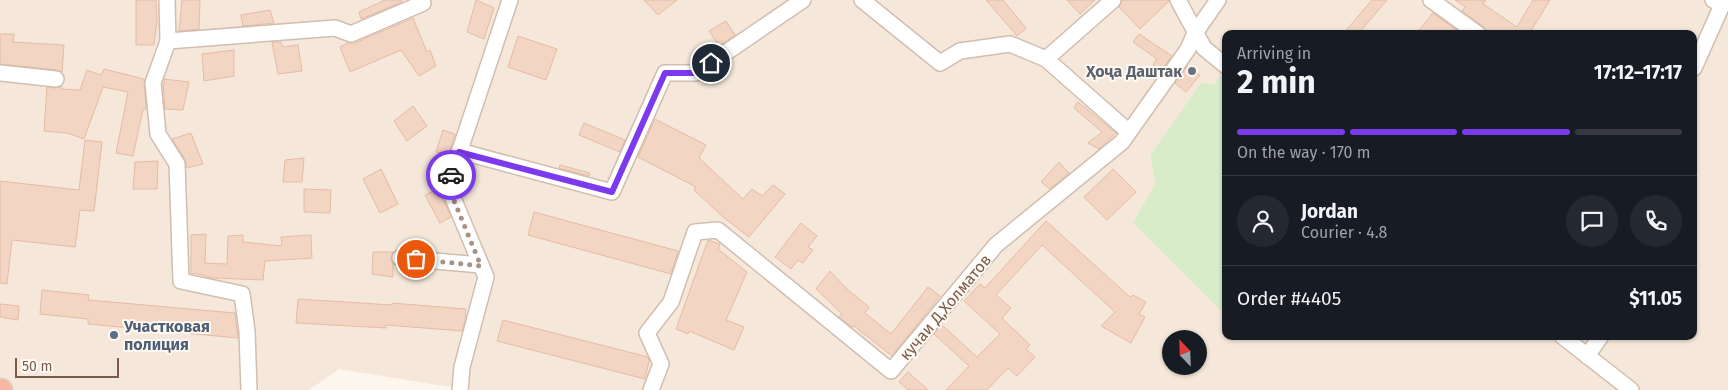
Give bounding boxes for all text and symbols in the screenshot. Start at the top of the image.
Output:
pin [690,42,732,84]
text: Arriving in [1237,44,1311,63]
icon: home [697,49,725,77]
text: 17:12–17:17 [1594,61,1682,84]
place label: Ҳоҷа Даштак [1085,62,1182,81]
text: 2 min [1237,63,1316,101]
marker: Ҳоҷа Даштак [1186,65,1198,77]
text: On the way · 170 m [1237,143,1370,162]
courier [426,150,476,200]
icon: car [437,161,465,189]
button: person [1237,195,1289,247]
button: chat [1566,195,1618,247]
button: phone [1630,195,1682,247]
text: Jordan [1301,200,1358,223]
text: Courier · 4.8 [1301,223,1387,242]
pin [395,238,437,280]
icon: bag [402,245,430,273]
street label: кучаи Д,Холматов [896,251,995,364]
text: Order #4405 [1237,287,1341,310]
text: $11.05 [1629,287,1682,310]
place label: Участковая полиция [123,317,210,354]
marker: Участковая полиция [108,329,120,341]
north arrow [1162,330,1208,375]
map controls [1162,330,1207,375]
scale bar [15,355,119,378]
text: 50 m [22,358,53,375]

